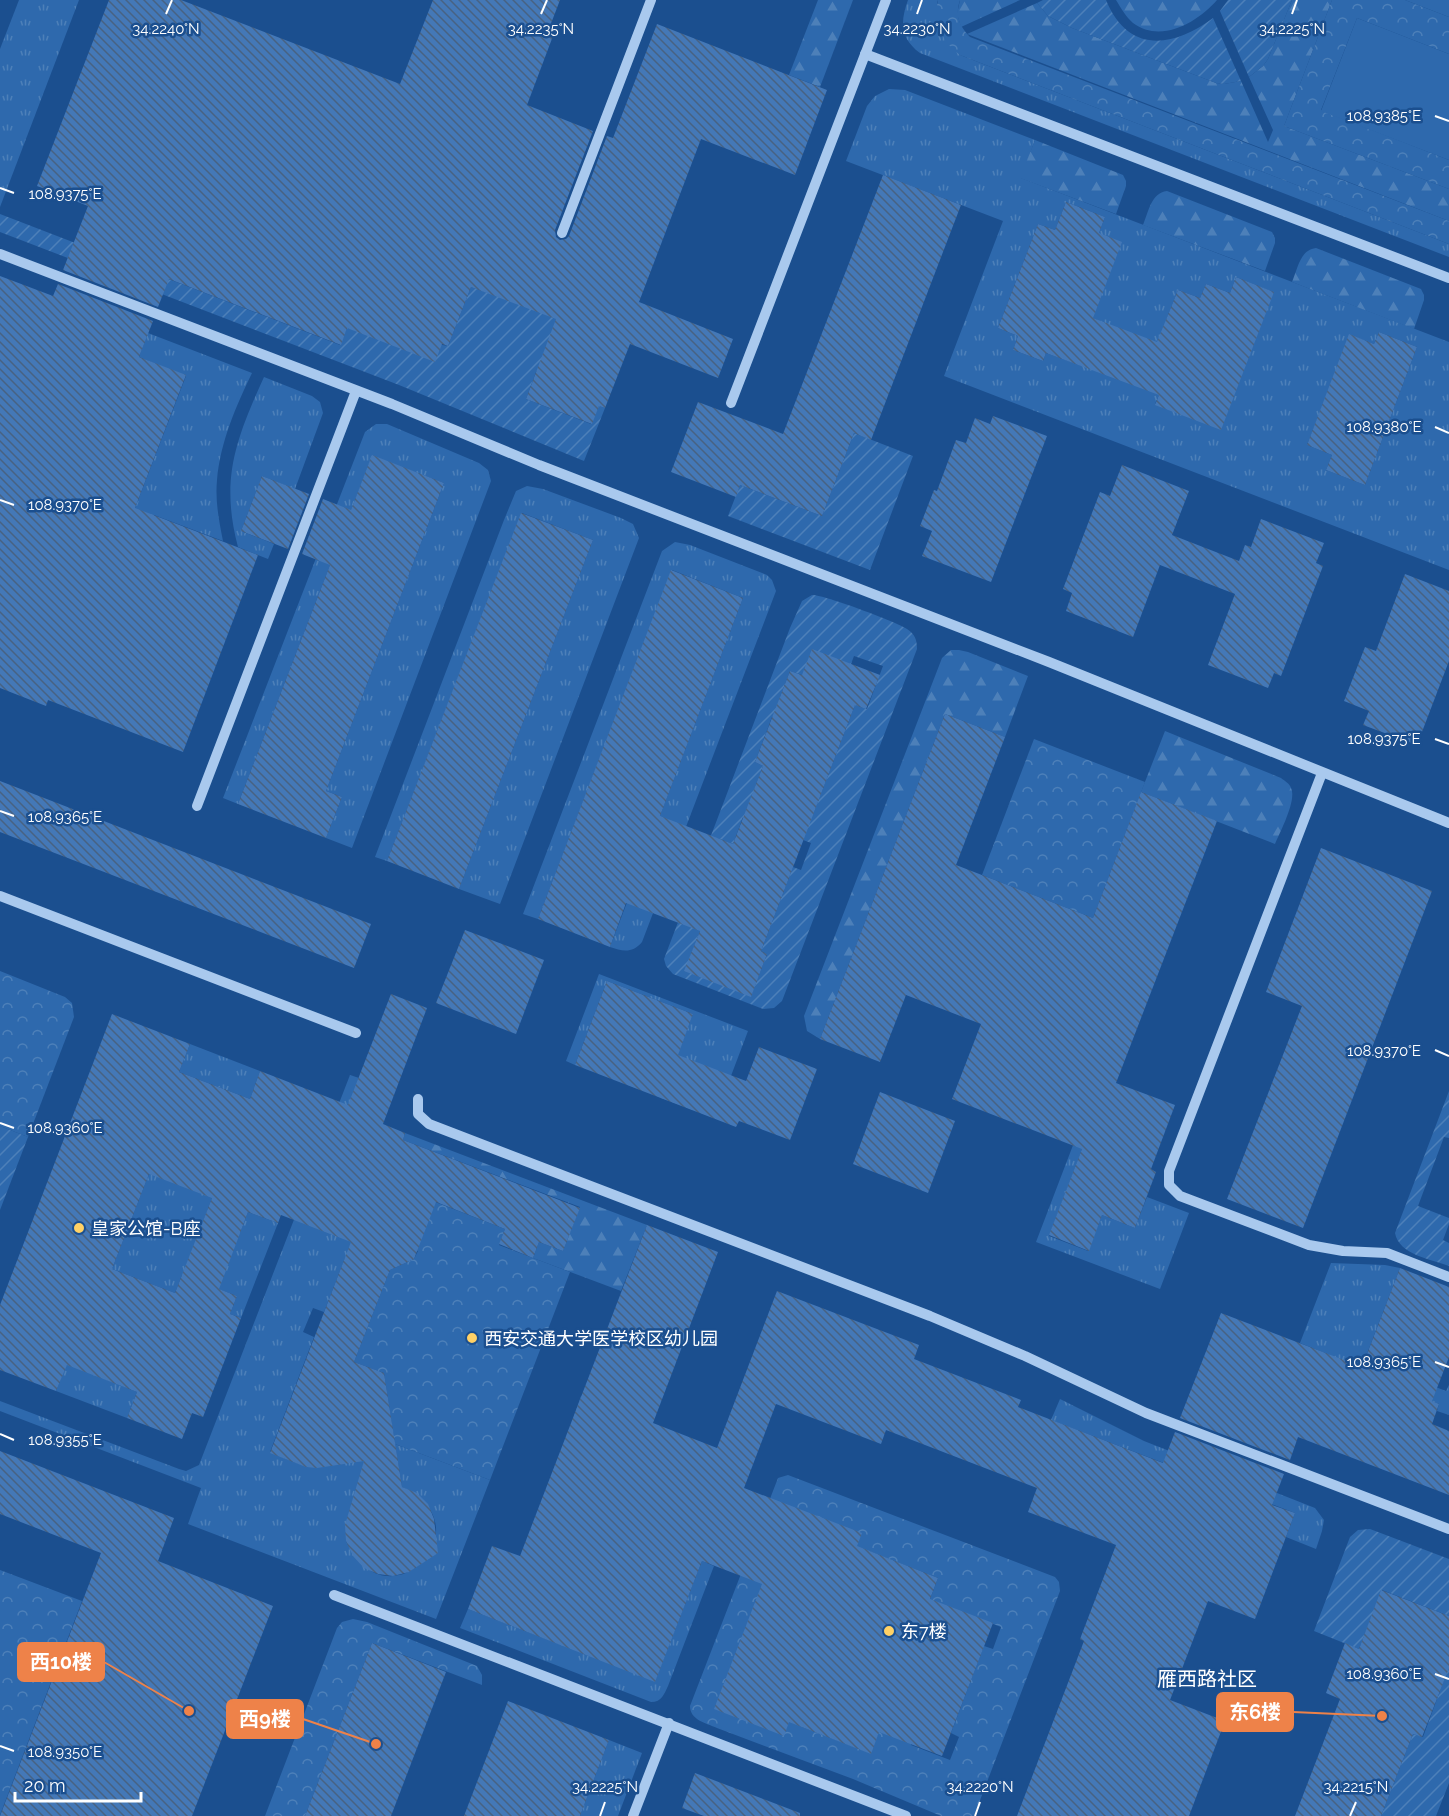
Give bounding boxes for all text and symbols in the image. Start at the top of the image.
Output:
text: 34.2240°N [132,20,200,38]
text: 34.2235°N [508,20,574,38]
text: 34.2230°N [883,20,951,38]
text: 34.2225°N [1259,20,1325,38]
text: 108.9385°E [1347,107,1421,125]
text: 108.9375°E [28,185,102,203]
text: 108.9380°E [1346,418,1422,436]
text: 108.9370°E [28,496,102,514]
text: 108.9375°E [1347,730,1421,748]
text: 108.9365°E [28,808,102,826]
text: 108.9370°E [1347,1042,1421,1060]
text: 108.9360°E [27,1119,103,1137]
place label: 皇家公馆-B座 [91,1218,201,1239]
marker: 皇家公馆-B座 [72,1221,86,1235]
place label: 西安交通大学医学校区幼儿园 [484,1328,718,1349]
marker: 西安交通大学医学校区幼儿园 [465,1331,479,1345]
text: 108.9365°E [1347,1353,1421,1371]
text: 108.9355°E [28,1431,102,1449]
place label: 东7楼 [901,1621,947,1642]
marker: 东7楼 [882,1624,896,1638]
callout: 西10楼 [18,1643,104,1681]
text: 西10楼 [30,1650,92,1674]
text: 108.9360°E [1346,1665,1422,1683]
district label: 雁西路社区 [1157,1667,1257,1691]
callout: 东6楼 [1217,1693,1293,1731]
callout: 西9楼 [227,1700,303,1738]
text: 东6楼 [1229,1700,1281,1724]
text: 西9楼 [239,1707,291,1731]
text: 108.9350°E [28,1743,102,1761]
scale bar [15,1765,141,1803]
text: 20 m [24,1775,66,1796]
text: 34.2225°N [572,1778,638,1796]
text: 34.2220°N [947,1778,1013,1796]
text: 34.2215°N [1324,1778,1388,1796]

